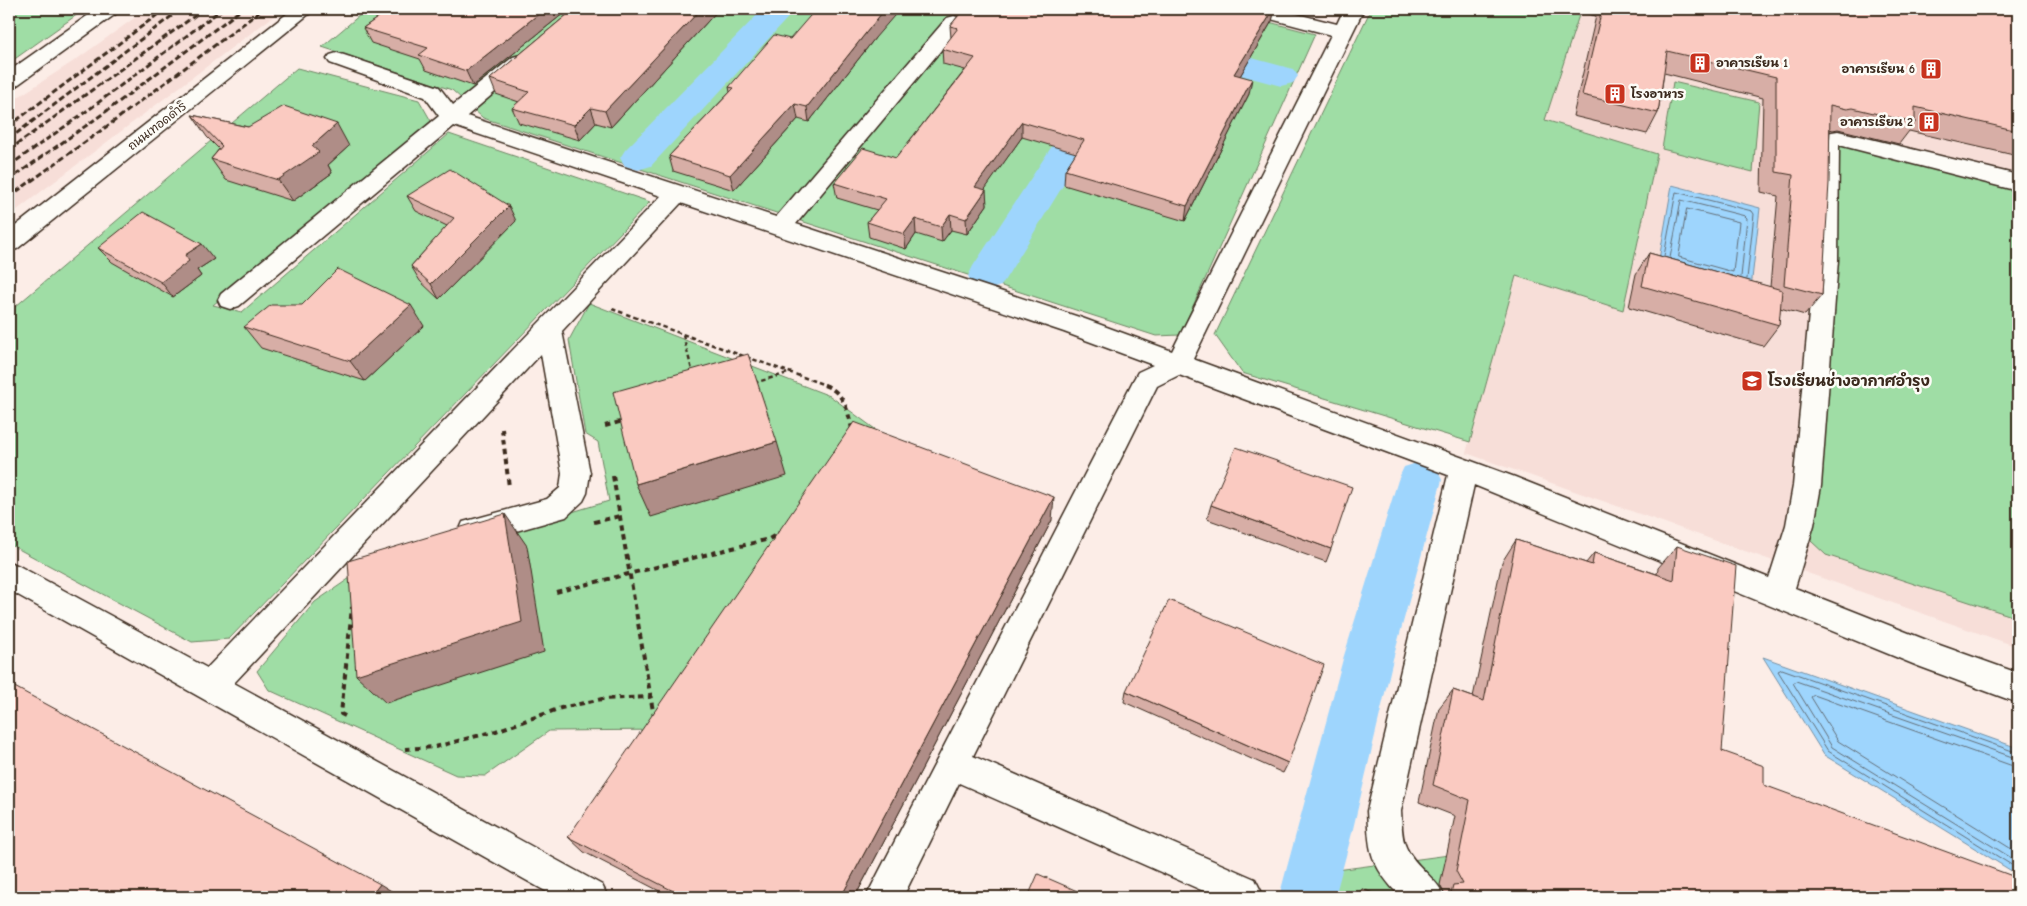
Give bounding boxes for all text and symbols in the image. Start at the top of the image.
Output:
building icon: อาคารเรียน 1 [1688,51,1712,75]
place label: อาคารเรียน 1 [1716,55,1788,70]
building icon: อาคารเรียน 6 [1919,57,1943,81]
place label: อาคารเรียน 6 [1842,61,1915,76]
building icon: โรงอาหาร [1603,82,1627,106]
place label: โรงอาหาร [1630,86,1684,101]
street label: ถนนเทอดดำริ [125,99,189,153]
building icon: อาคารเรียน 2 [1917,110,1941,134]
place label: อาคารเรียน 2 [1840,114,1913,129]
school or university icon: โรงเรียนช่างอากาศอำรุง [1740,369,1764,393]
place label: โรงเรียนช่างอากาศอำรุง [1767,371,1930,392]

